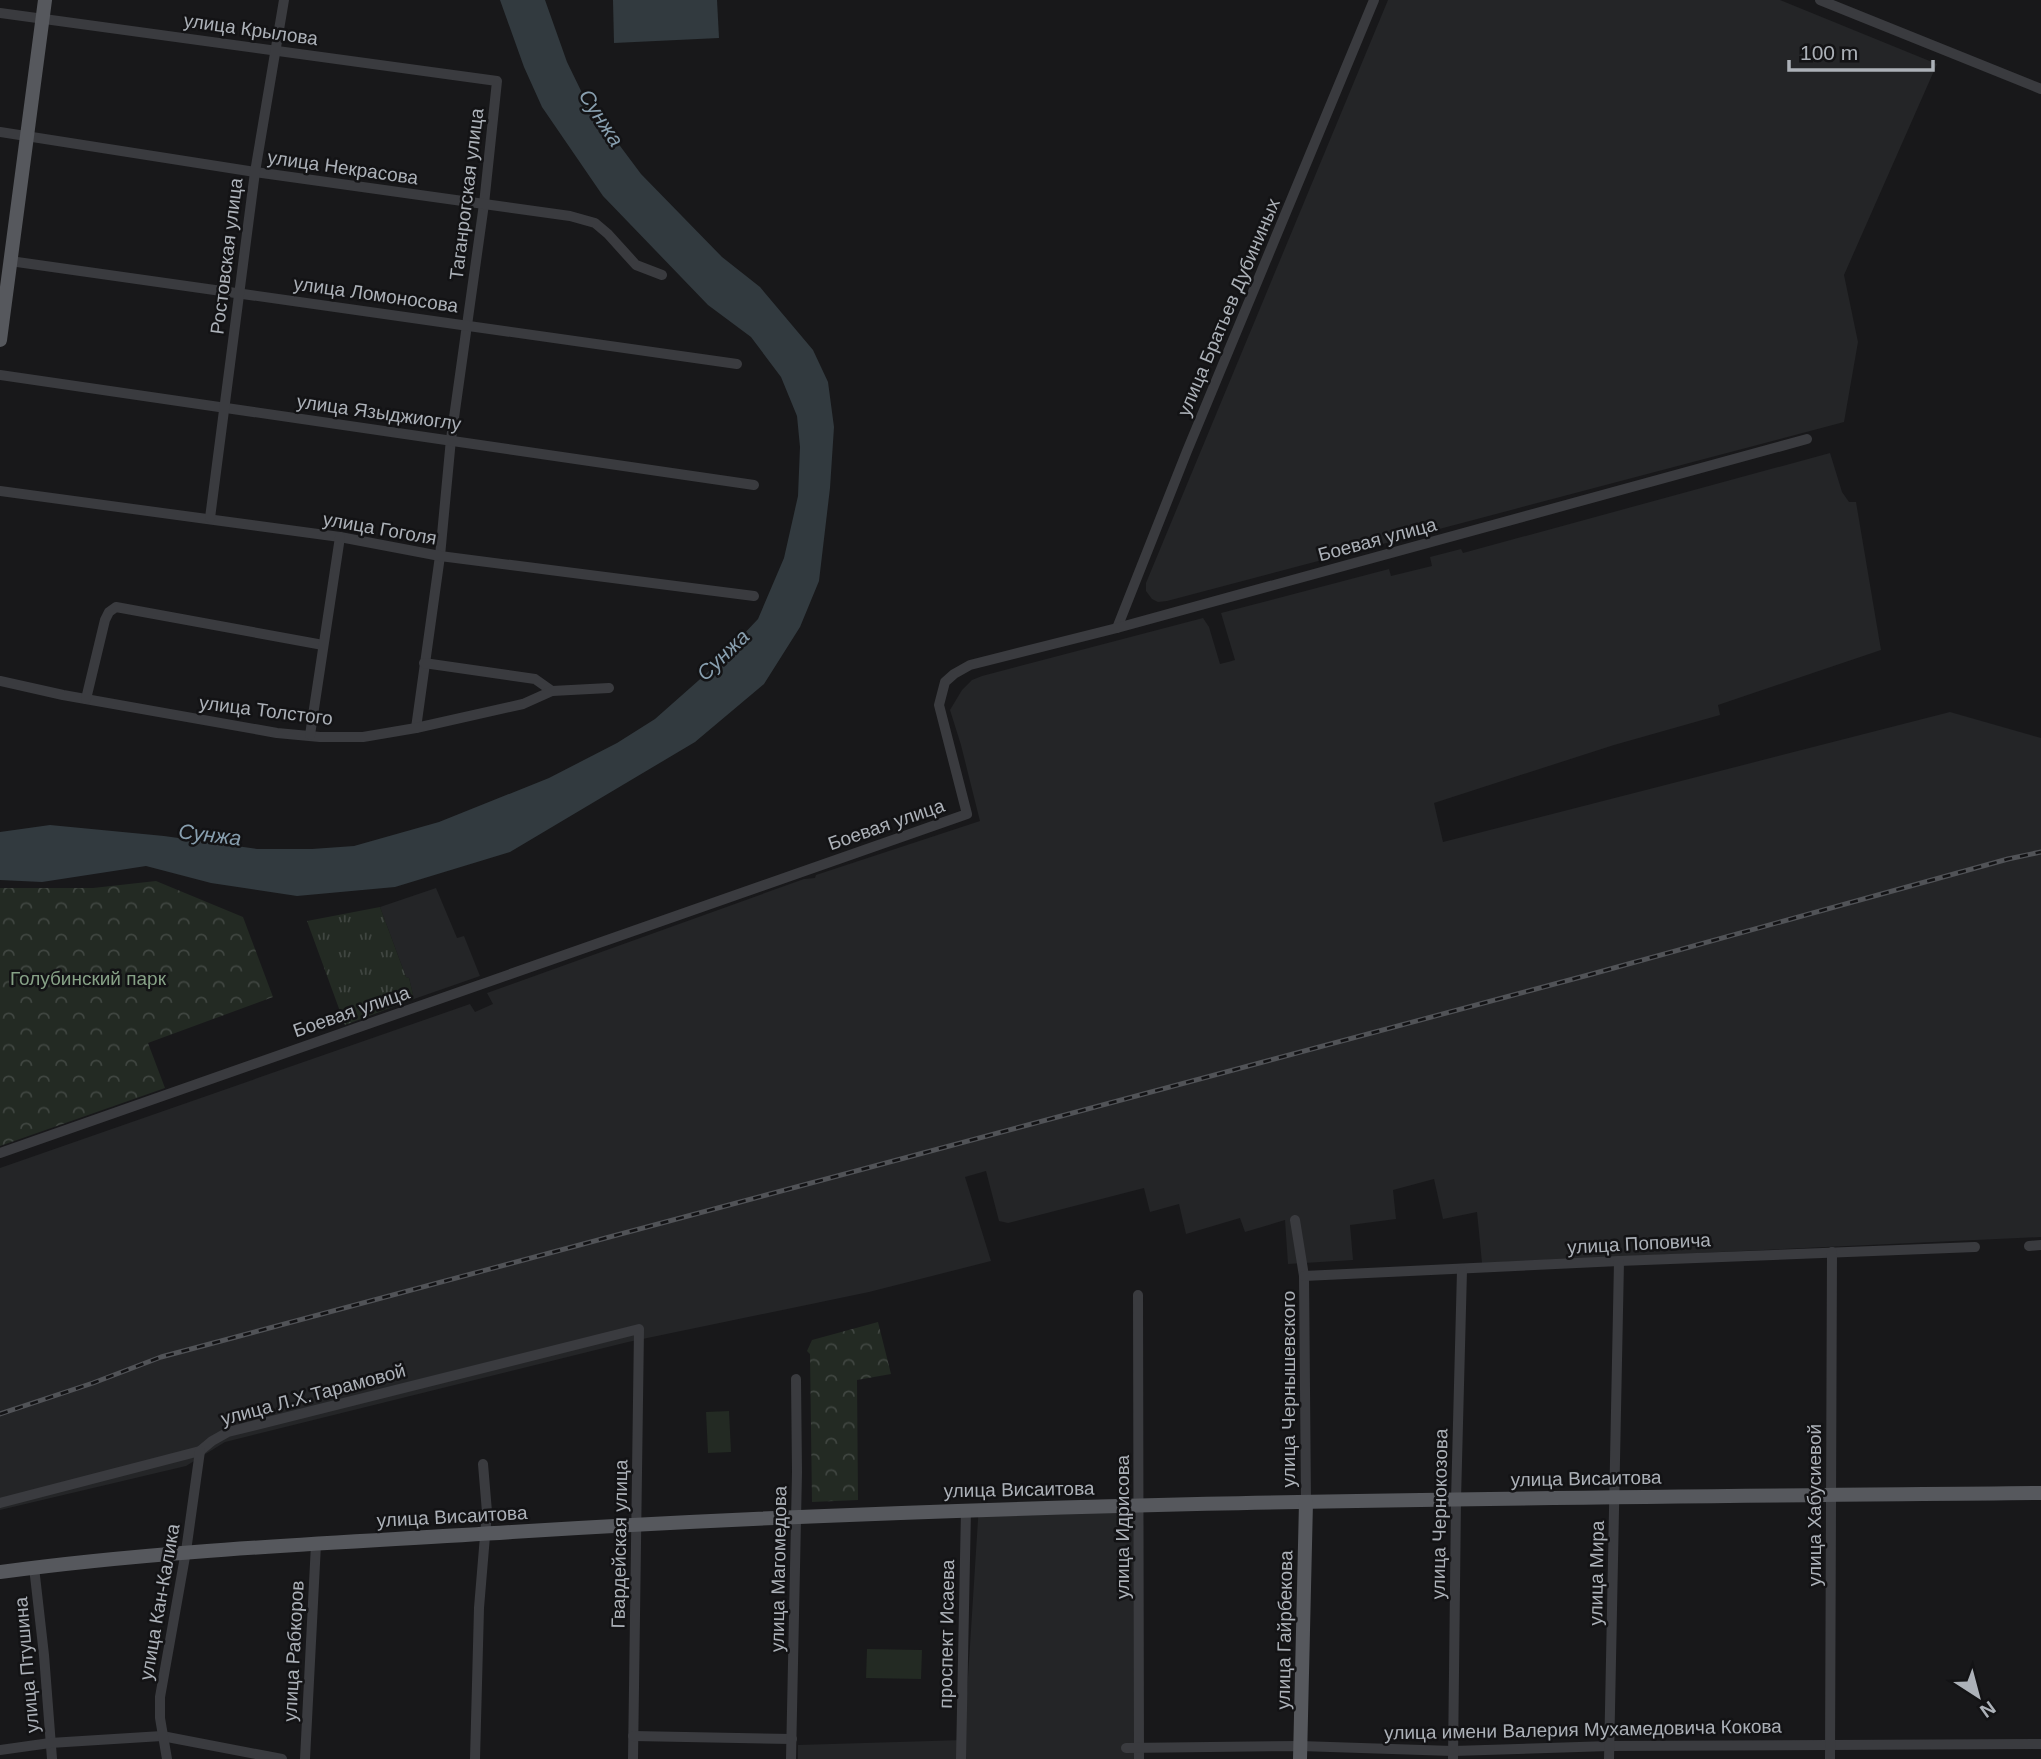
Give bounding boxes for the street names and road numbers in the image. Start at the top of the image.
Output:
street label: улица Крылова [183,10,320,49]
street label: Таганрогская улица [446,106,488,281]
street label: улица Некрасова [266,147,420,189]
street label: Ростовская улица [206,176,247,335]
street label: улица Братьев Дубининых [1173,195,1284,419]
street label: улица Ломоносова [292,273,460,317]
street label: улица Языджиоглу [295,391,463,434]
street label: улица Гоголя [321,508,438,549]
street label: Боевая улица [1316,513,1439,565]
street label: улица Толстого [198,692,334,729]
street label: Боевая улица [825,795,948,854]
street label: Боевая улица [290,982,413,1041]
street label: улица Поповича [1567,1229,1712,1258]
street label: улица Чернышевского [1278,1291,1299,1487]
street label: улица Л.Х.Тарамовой [218,1360,408,1429]
street label: улица Хабусиевой [1804,1424,1825,1586]
street label: улица Чернокозова [1428,1428,1451,1600]
street label: улица Идрисова [1112,1454,1133,1599]
street label: Гвардейская улица [608,1459,631,1629]
street label: улица Висаитова [1510,1467,1662,1490]
street label: улица Висаитова [943,1478,1095,1501]
street label: улица Магомедова [767,1485,790,1652]
street label: улица Висаитова [376,1502,528,1531]
street label: улица Мира [1585,1520,1608,1626]
street label: улица Кан-Калика [135,1522,184,1682]
street label: улица Гайрбекова [1273,1550,1296,1710]
street label: проспект Исаева [935,1559,958,1709]
street label: улица Рабкоров [279,1580,308,1722]
street label: улица Птушина [10,1596,43,1734]
street label: улица имени Валерия Мухамедовича Кокова [1384,1716,1782,1743]

